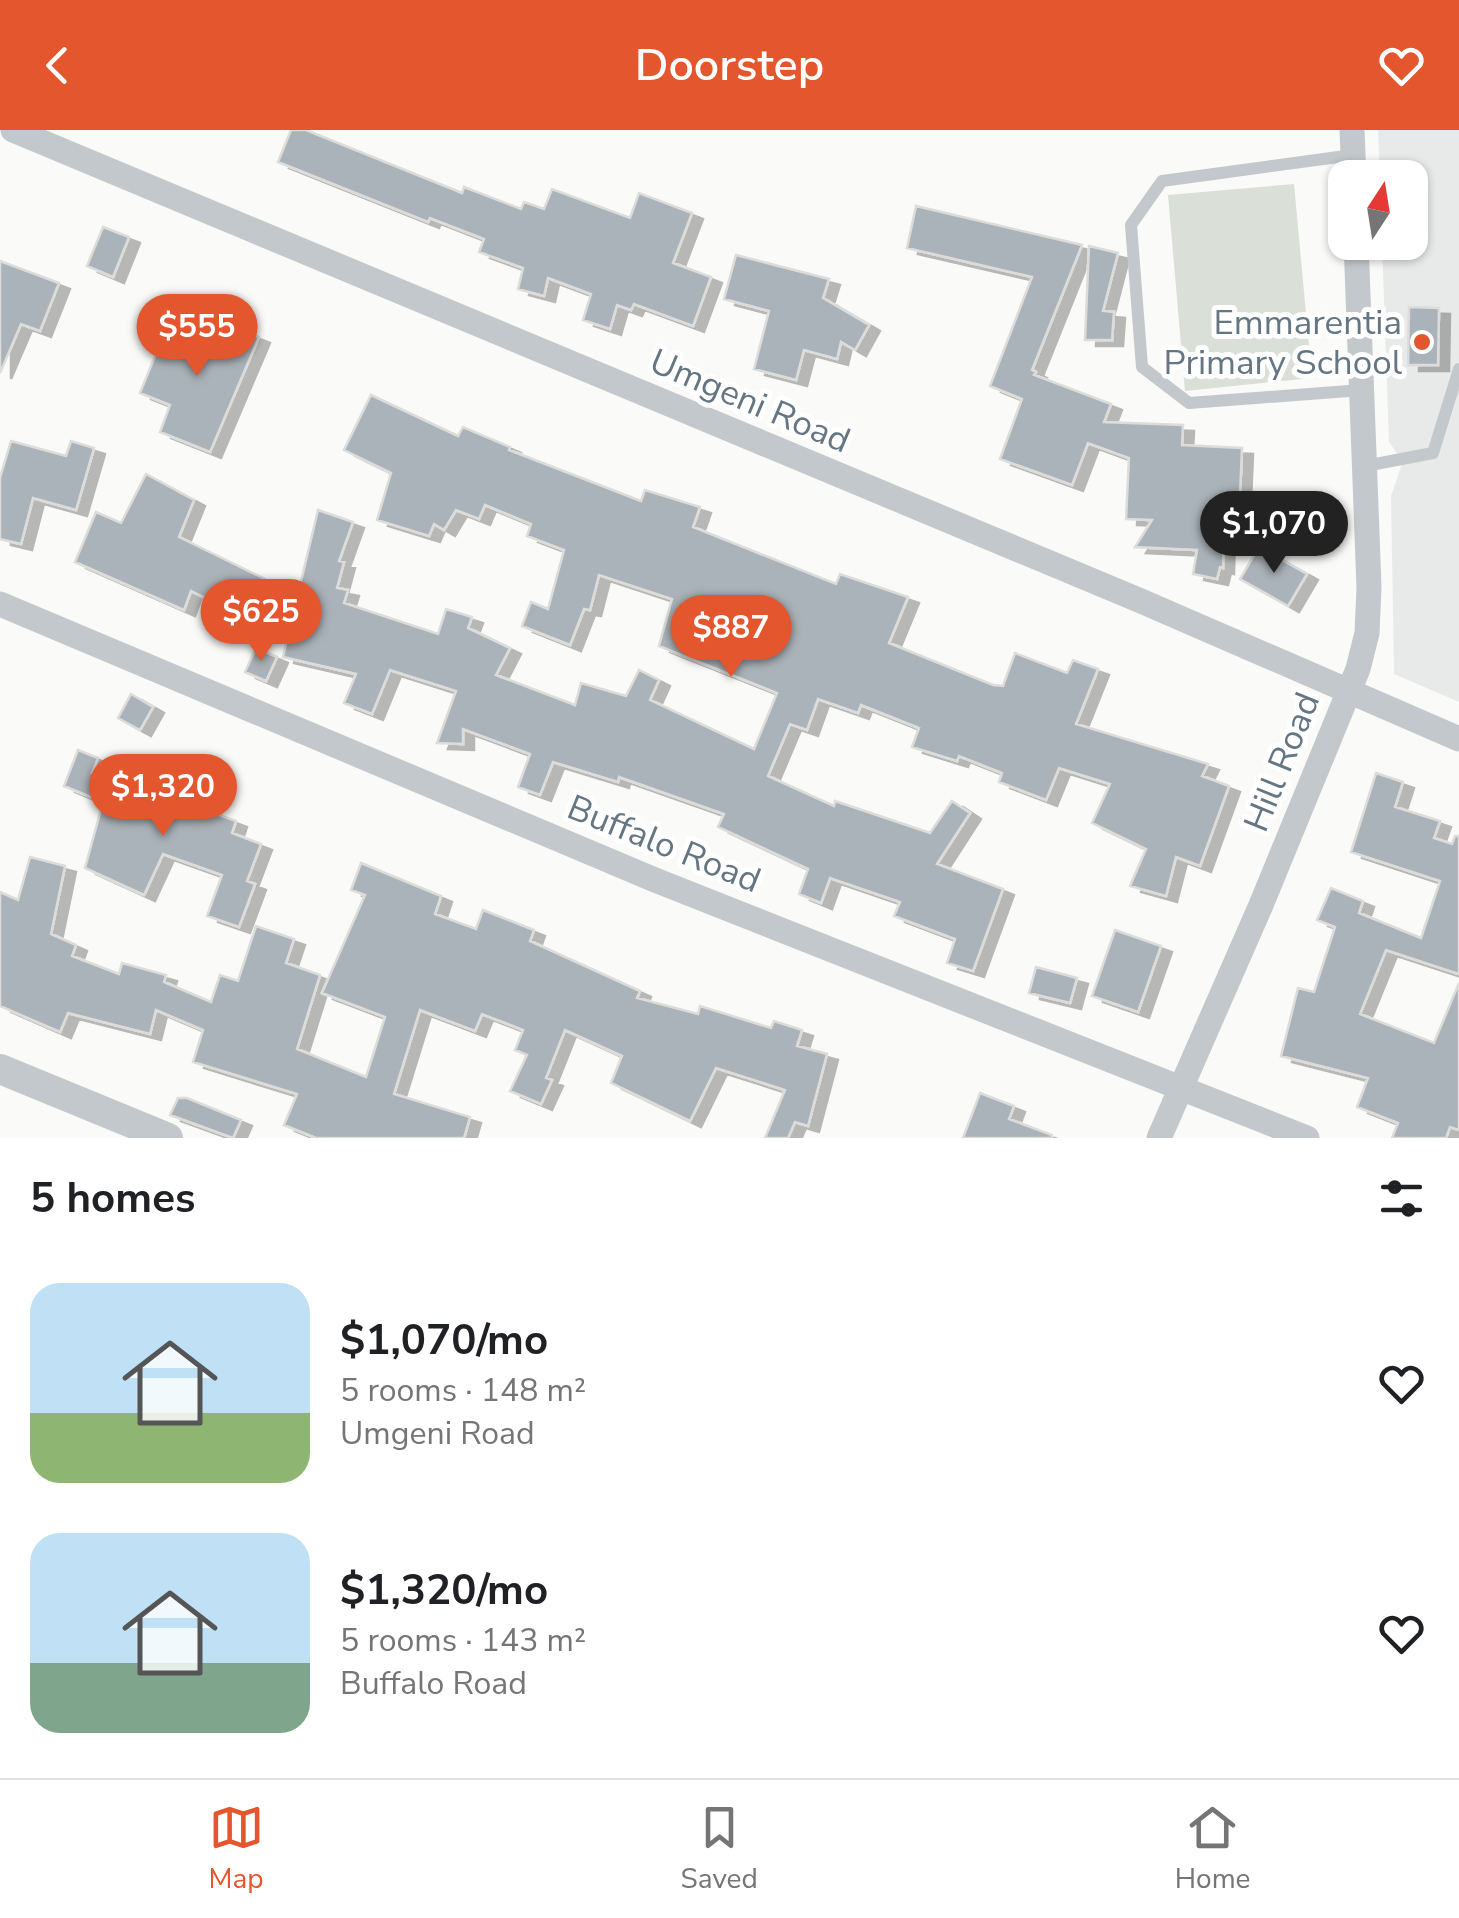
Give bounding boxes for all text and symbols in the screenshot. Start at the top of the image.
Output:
text: Doorstep [635,35,824,96]
icon: back [30,38,85,93]
icon: heart [1374,38,1429,93]
north arrow [1328,160,1428,260]
map controls [1328,160,1428,260]
pin: $555 [138,294,256,379]
place label: Emmarentia Primary School [1164,299,1403,386]
text: $555 [159,305,235,348]
marker: Emmarentia Primary School [1411,331,1433,353]
street label: Umgeni Road [643,338,857,464]
pin: $1,070 [1193,491,1355,576]
text: $1,070 [1222,502,1326,545]
pin: $625 [202,579,320,664]
text: $625 [223,590,299,633]
pin: $887 [672,595,790,680]
text: $887 [693,606,769,649]
street label: Hill Road [1233,686,1331,838]
pin: $1,320 [82,754,244,839]
text: $1,320 [111,765,215,808]
street label: Buffalo Road [560,784,768,904]
text: 5 homes [30,1170,195,1227]
icon: filters [1374,1171,1429,1226]
text: $1,070/mo [340,1312,548,1369]
icon: home [110,1323,230,1443]
icon: heart [1374,1356,1429,1411]
text: 5 rooms · 148 m² [340,1369,586,1412]
text: Umgeni Road [340,1412,535,1455]
text: $1,320/mo [340,1562,548,1619]
icon: home [110,1573,230,1693]
icon: heart [1374,1606,1429,1661]
text: 5 rooms · 143 m² [340,1619,586,1662]
text: Buffalo Road [340,1662,527,1705]
tab: Map [208,1800,264,1898]
tab: Saved [680,1800,758,1898]
tab: Home [1175,1800,1251,1898]

